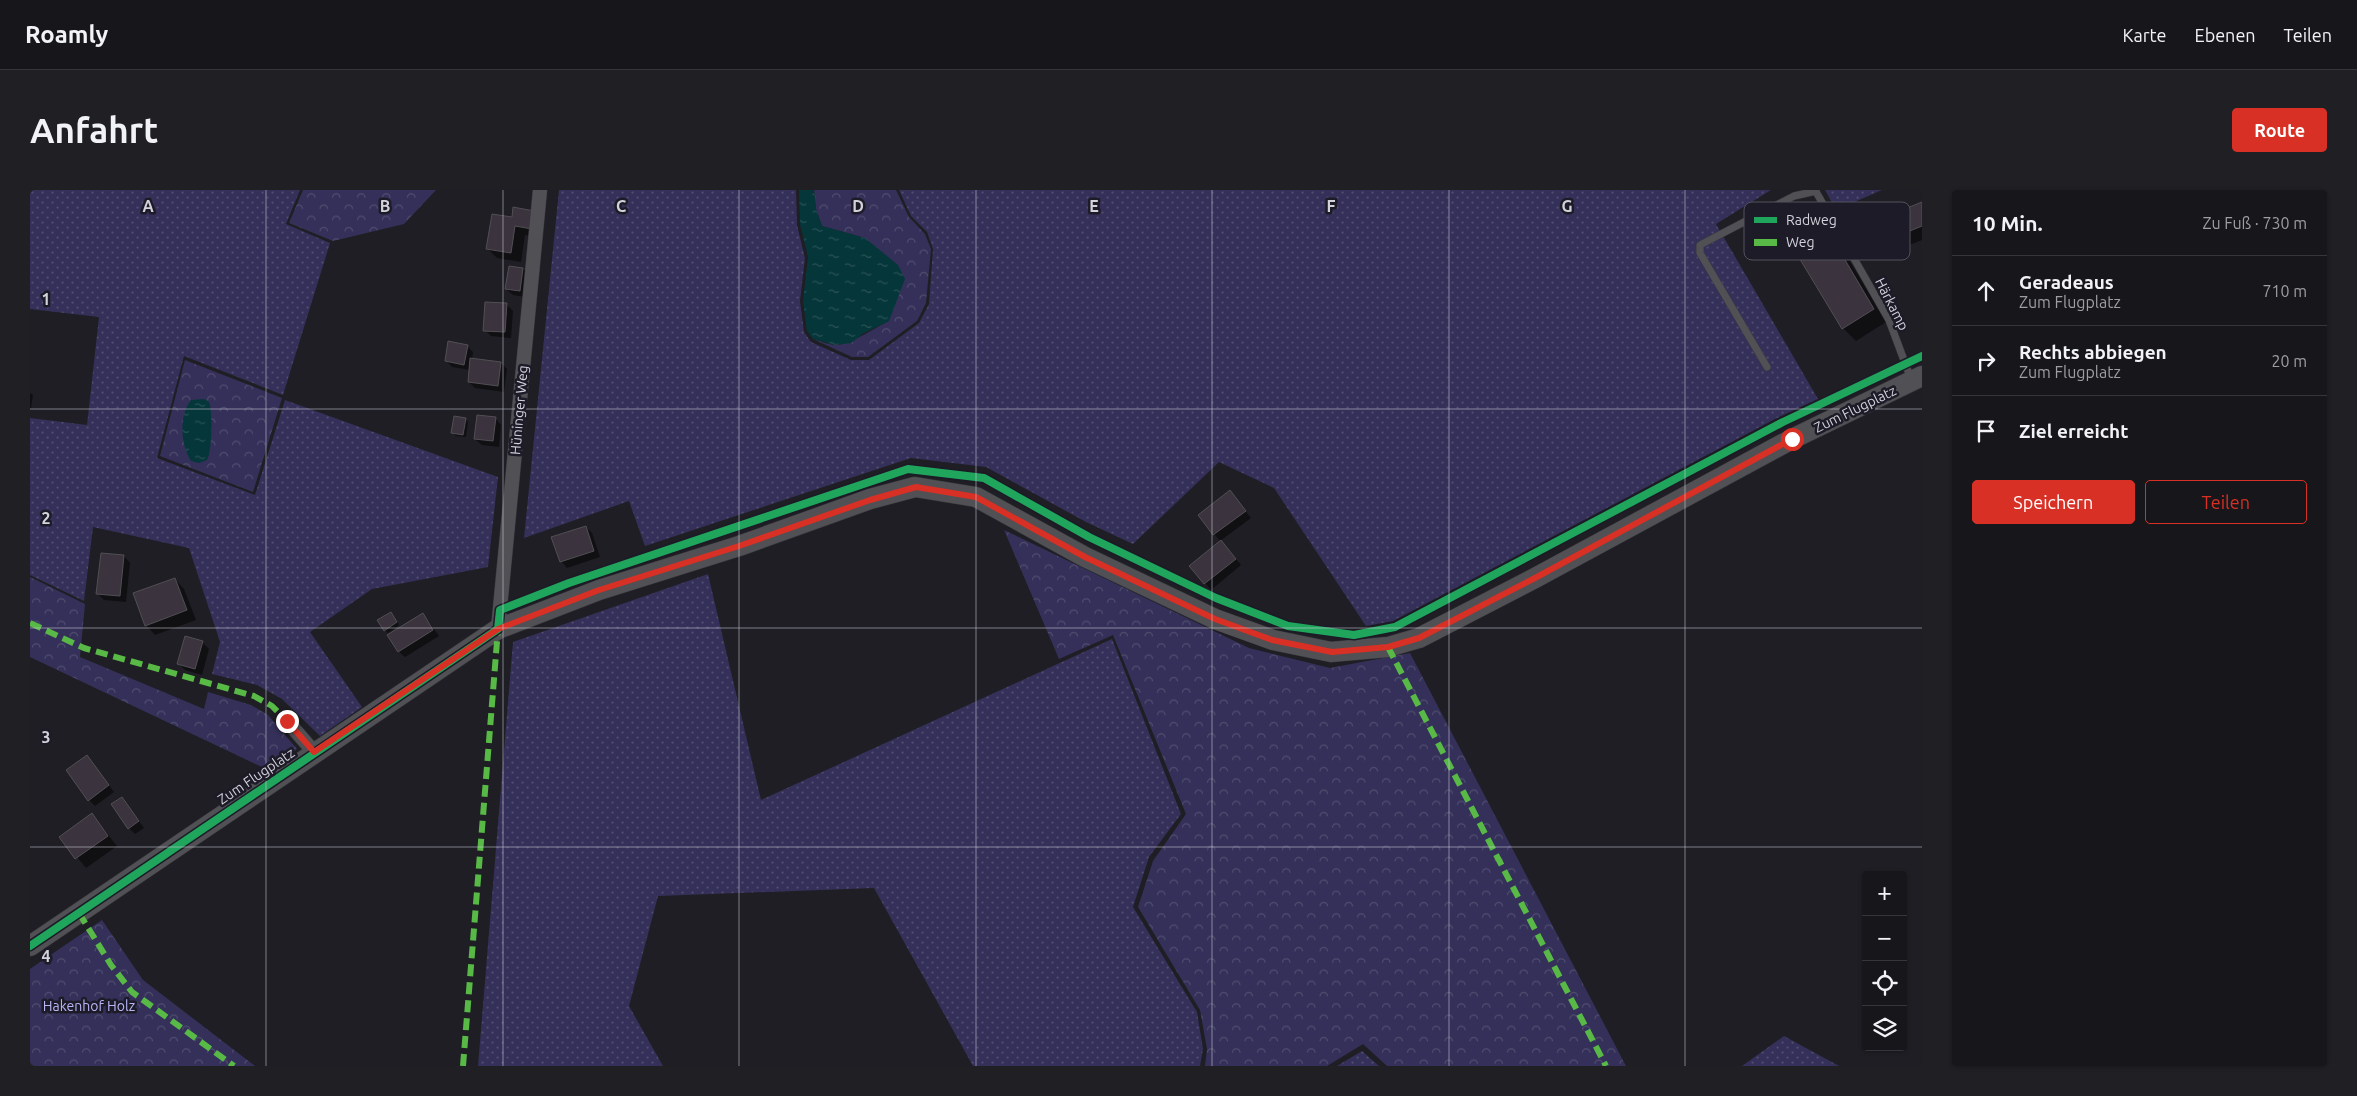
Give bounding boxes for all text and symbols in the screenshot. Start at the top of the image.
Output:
text: Roamly [25,21,108,48]
text: Karte [2123,25,2167,45]
text: Ebenen [2195,25,2256,45]
text: Teilen [2284,25,2332,45]
button: Route [2232,108,2327,152]
text: Anfahrt [30,110,158,150]
text: A [142,197,154,215]
text: B [380,197,390,215]
text: C [616,197,626,215]
text: D [852,197,864,215]
text: E [1089,197,1099,215]
text: F [1327,197,1336,215]
text: G [1561,197,1573,215]
legend [1744,202,1910,260]
text: 10 Min. [1972,211,2043,235]
text: Radweg [1786,212,1837,228]
text: Zu Fuß · 730 m [2202,214,2307,232]
text: Weg [1786,234,1815,250]
text: Geradeaus [2019,271,2114,293]
street label: Härkamp [1872,275,1912,333]
icon: ahead [1972,277,2000,305]
text: 710 m [2262,282,2307,300]
text: 1 [41,290,51,308]
text: Zum Flugplatz [2019,293,2121,311]
text: Rechts abbiegen [2019,341,2167,363]
icon: right [1972,347,2000,375]
text: 20 m [2271,352,2307,370]
text: Zum Flugplatz [2019,363,2121,381]
street label: Hüninger Weg [507,364,531,456]
street label: Zum Flugplatz [1811,382,1899,436]
icon: arrive [1972,417,2000,445]
text: Ziel erreicht [2019,420,2128,442]
route start [1781,428,1804,451]
button: Speichern [1972,480,2135,524]
button: Teilen [2145,480,2307,524]
text: 2 [41,509,51,527]
route end [276,710,299,733]
text: 3 [41,728,51,746]
street label: Zum Flugplatz [215,744,297,808]
map controls [1862,871,1907,1051]
button: + [1862,871,1907,916]
button: − [1862,916,1907,961]
text: 4 [41,947,51,965]
button: locate [1862,961,1907,1006]
park label: Hakenhof Holz [43,998,135,1014]
button: layers [1862,1006,1907,1051]

